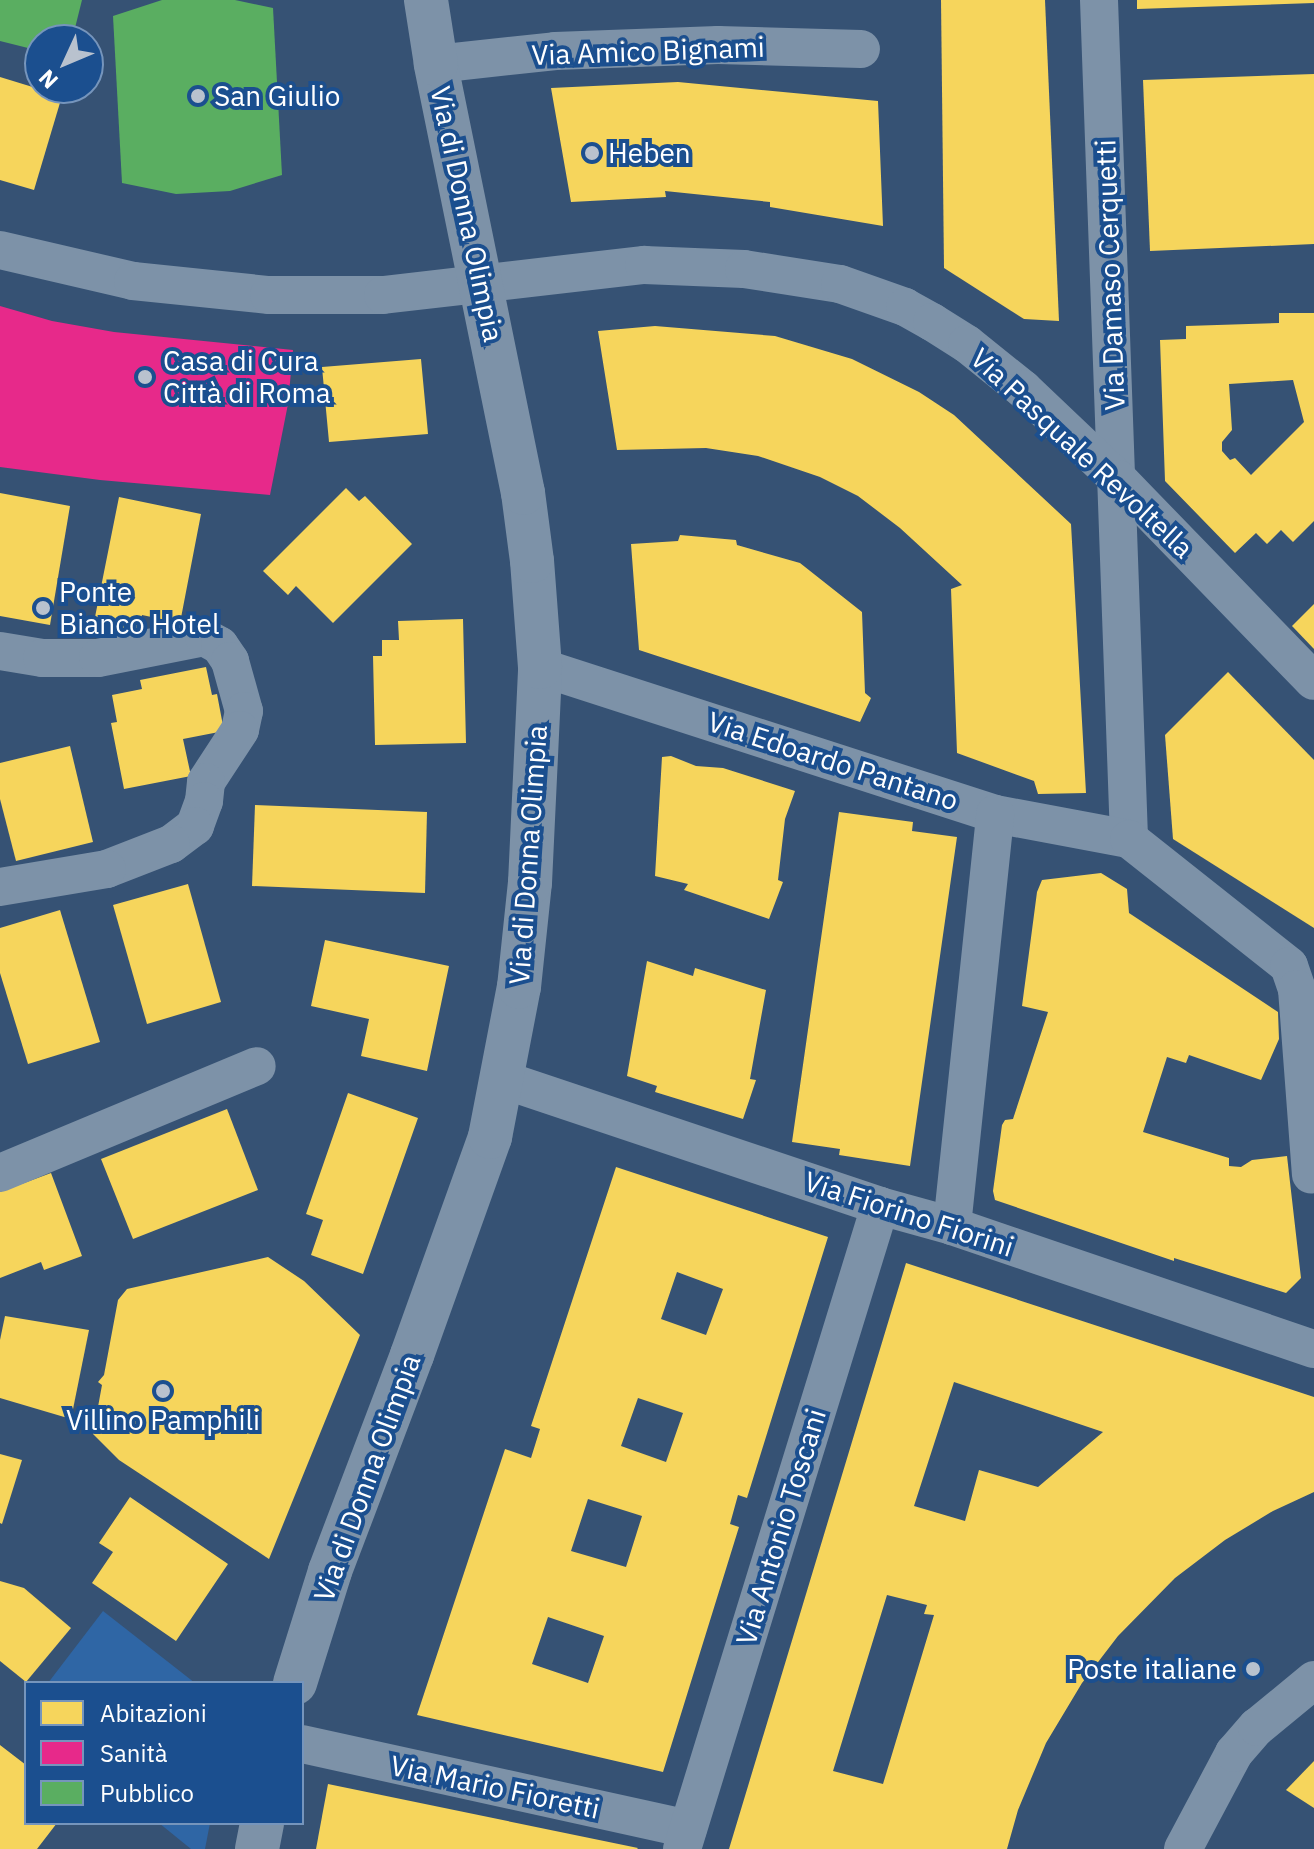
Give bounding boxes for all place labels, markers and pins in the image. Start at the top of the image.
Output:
place label: San Giulio [214,79,340,113]
marker: San Giulio [189,87,207,105]
place label: Heben [608,136,691,170]
marker: Heben [583,144,601,162]
place label: Casa di Cura Città di Roma [163,344,331,410]
marker: Casa di Cura Città di Roma [134,366,156,388]
place label: Ponte Bianco Hotel [59,575,220,641]
marker: Ponte Bianco Hotel [34,599,52,617]
marker: Villino Pamphili [154,1382,172,1400]
place label: Villino Pamphili [66,1403,260,1437]
place label: Poste italiane [1067,1652,1237,1686]
marker: Poste italiane [1244,1660,1262,1678]

